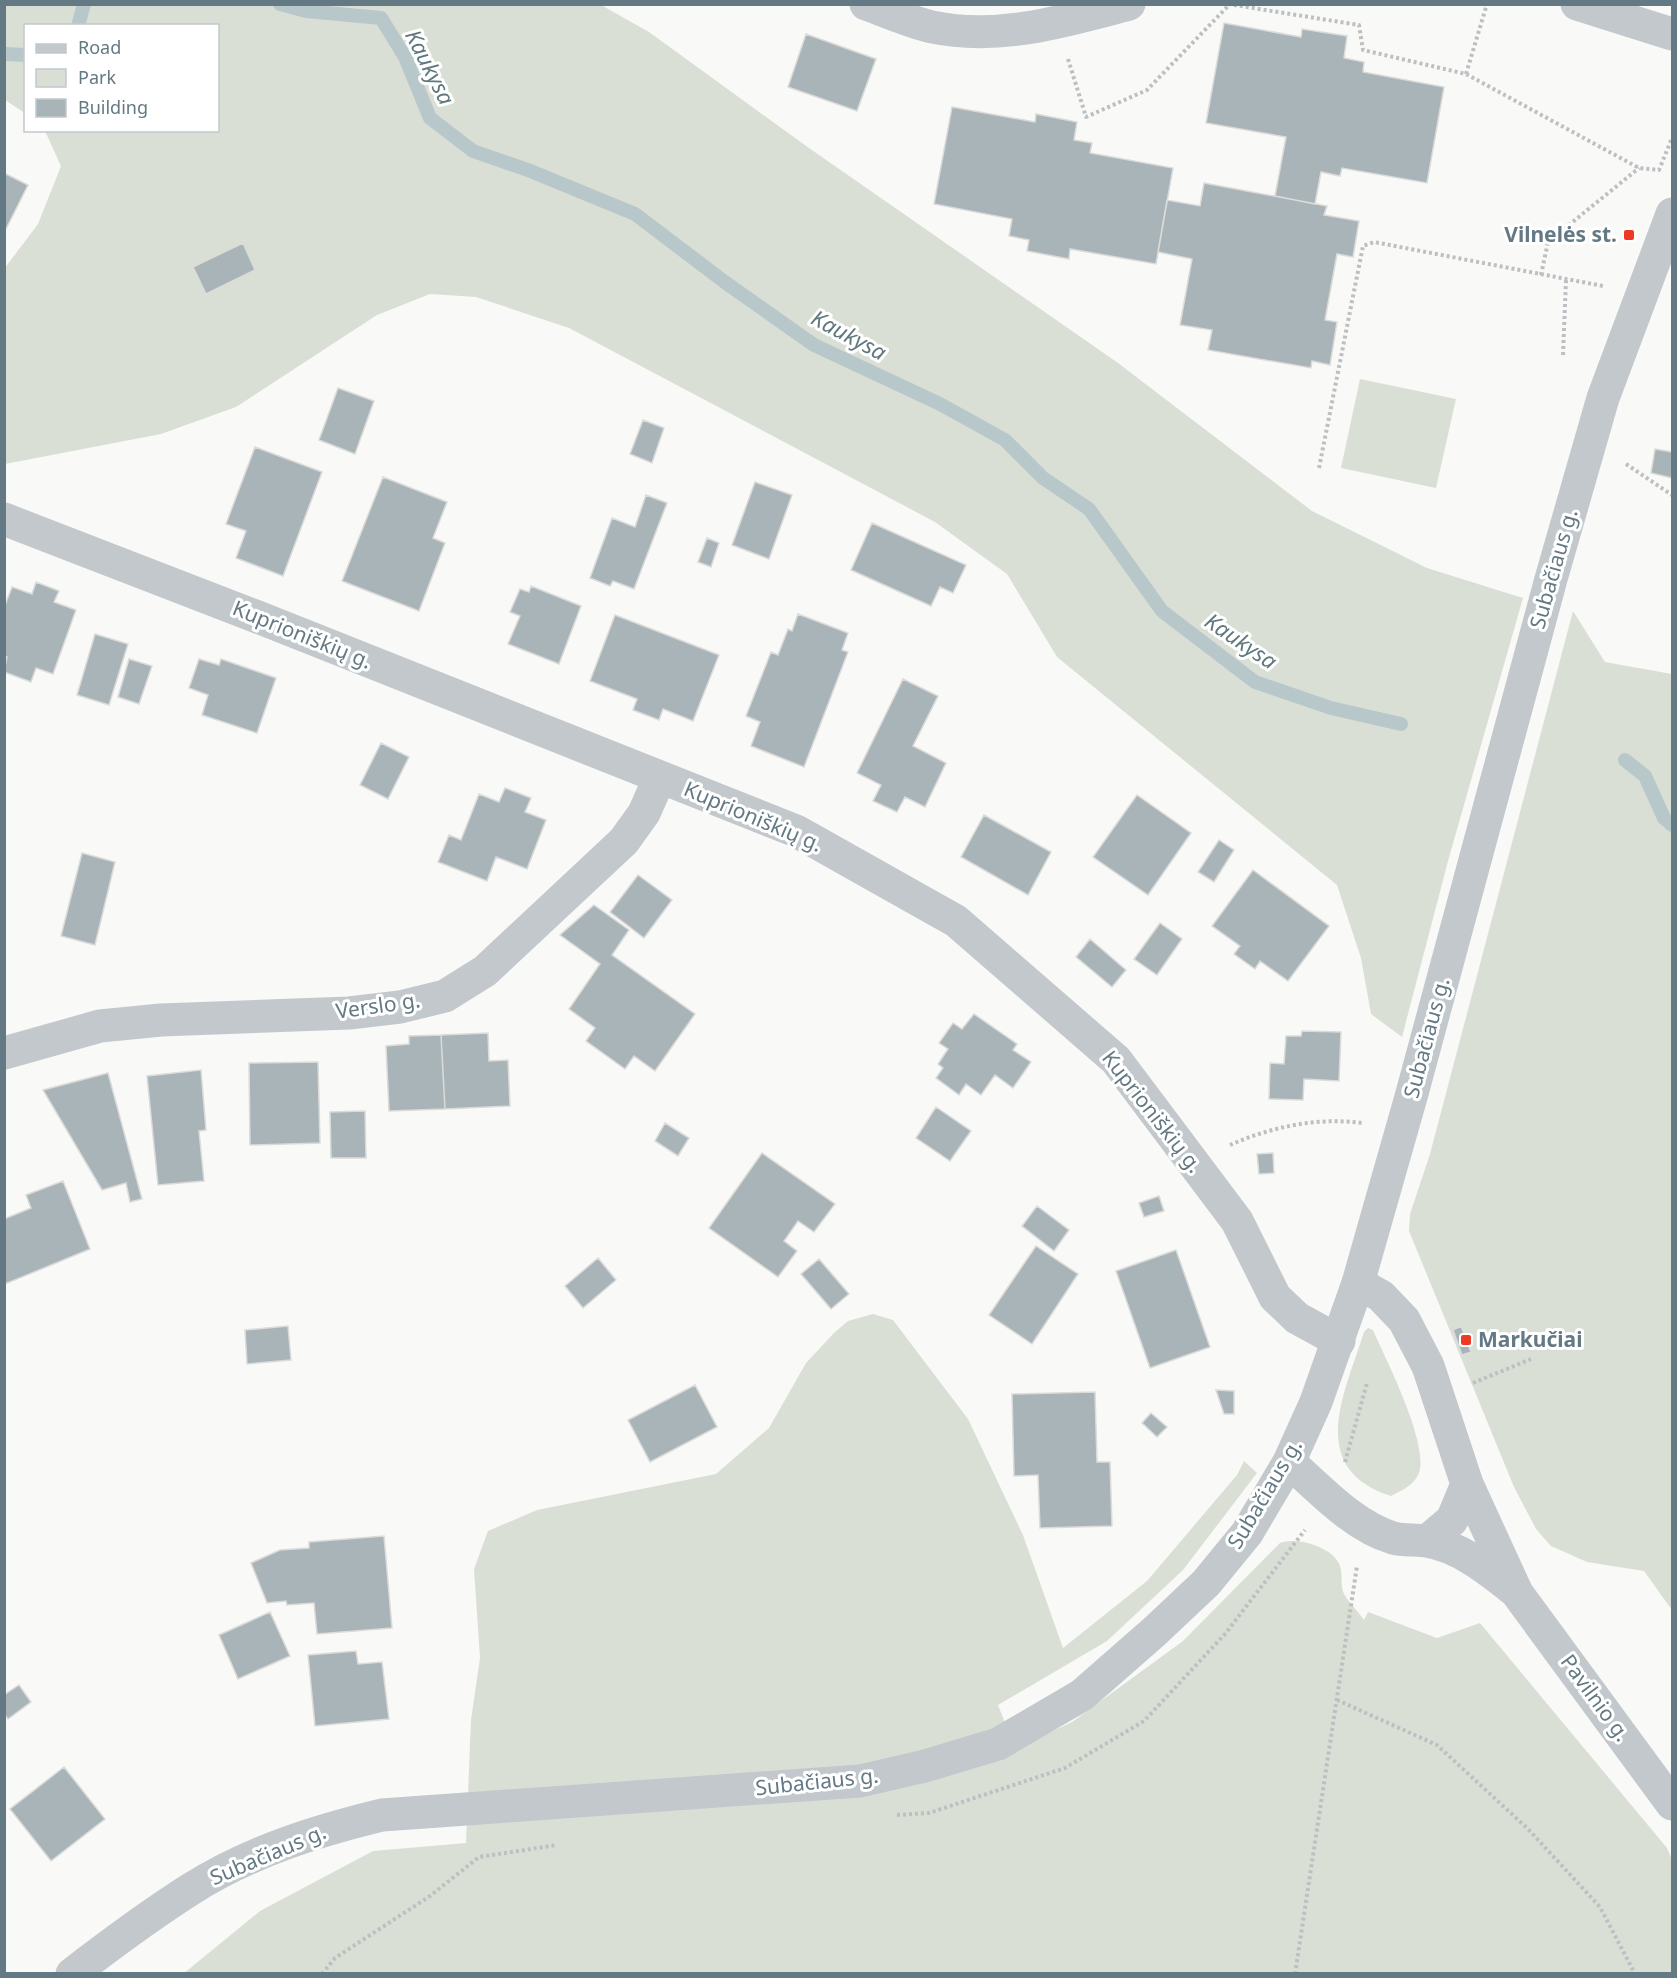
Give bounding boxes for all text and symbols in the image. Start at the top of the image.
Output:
legend [24,24,219,132]
water label: Kaukysa [399,24,463,110]
text: Road [78,35,121,59]
text: Park [78,65,116,89]
text: Building [78,95,148,119]
place label: Vilnelės st. [1504,220,1617,248]
marker: Vilnelės st. [1622,228,1636,242]
water label: Kaukysa [807,302,893,367]
street label: Subačiaus g. [1523,505,1584,632]
street label: Kuprioniškių g. [229,593,376,675]
water label: Kaukysa [1200,605,1284,675]
street label: Kuprioniškių g. [680,774,827,858]
street label: Subačiaus g. [1397,974,1456,1101]
street label: Verslo g. [334,985,422,1025]
street label: Kuprioniškių g. [1096,1045,1209,1178]
place label: Markučiai [1478,1325,1582,1353]
marker: Markučiai [1459,1333,1473,1347]
street label: Subačiaus g. [1220,1433,1308,1554]
street label: Pavilnio g. [1555,1648,1637,1747]
street label: Subačiaus g. [754,1761,880,1801]
street label: Subačiaus g. [205,1817,330,1891]

